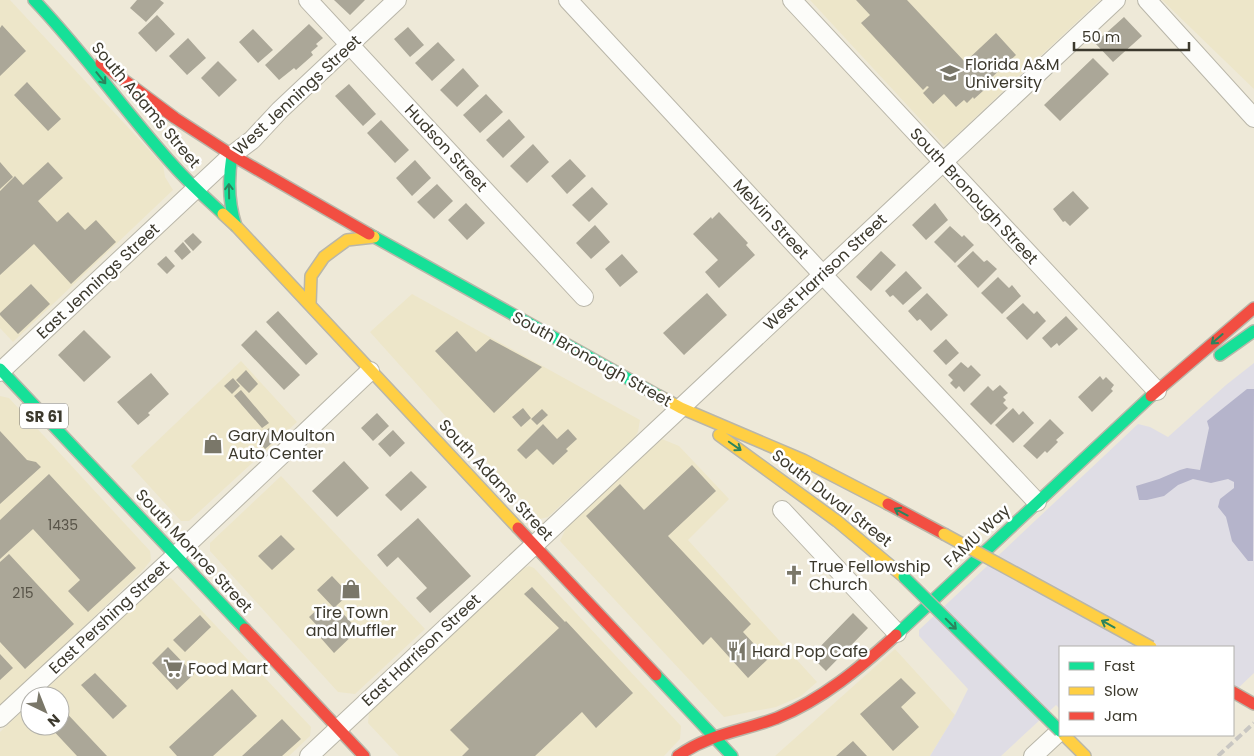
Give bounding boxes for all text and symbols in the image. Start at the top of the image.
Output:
scale bar [1074,20,1189,52]
text: 50 m [1082,26,1120,47]
street label: West Jennings Street [228,29,366,160]
street label: South Adams Street [86,37,206,173]
place label: Florida A&M University [965,53,1059,94]
school or university icon: Florida A&M University [939,62,961,84]
one-way arrow [95,71,106,84]
street label: Hudson Street [399,99,493,197]
street label: South Bronough Street [905,123,1044,269]
street label: Melvin Street [728,174,814,264]
one-way arrow [224,183,234,200]
street label: West Harrison Street [758,208,892,336]
street label: East Jennings Street [31,218,165,344]
street label: South Bronough Street [508,306,676,413]
one-way arrow [1210,334,1223,345]
road number: SR 61 [20,404,68,428]
street label: South Adams Street [434,414,559,546]
place label: Gary Moulton Auto Center [228,424,335,465]
shop icon: Gary Moulton Auto Center [202,433,224,455]
one-way arrow [728,441,742,451]
street label: South Duval Street [767,444,897,552]
street label: South Monroe Street [130,484,258,618]
street label: FAMU Way [939,499,1015,573]
one-way arrow [894,507,909,516]
house number: 1435 [48,515,78,535]
street label: East Pershing Street [44,555,174,679]
place label: True Fellowship Church [809,555,931,596]
church icon: True Fellowship Church [783,564,805,586]
shop icon: Tire Town and Muffler [340,578,362,600]
house number: 215 [12,583,34,603]
street label: East Harrison Street [356,589,486,711]
place label: Tire Town and Muffler [306,601,396,642]
one-way arrow [945,618,958,630]
one-way arrow [1101,619,1116,629]
restaurant icon: Hard Pop Cafe [726,640,748,662]
place label: Hard Pop Cafe [752,640,868,663]
legend [1059,646,1234,736]
text: Fast [1104,655,1135,676]
supermarket icon: Food Mart [162,657,184,679]
place label: Food Mart [188,657,268,680]
text: Slow [1104,680,1139,701]
north arrow [20,686,70,736]
text: Jam [1104,705,1138,726]
text: N [43,710,65,731]

